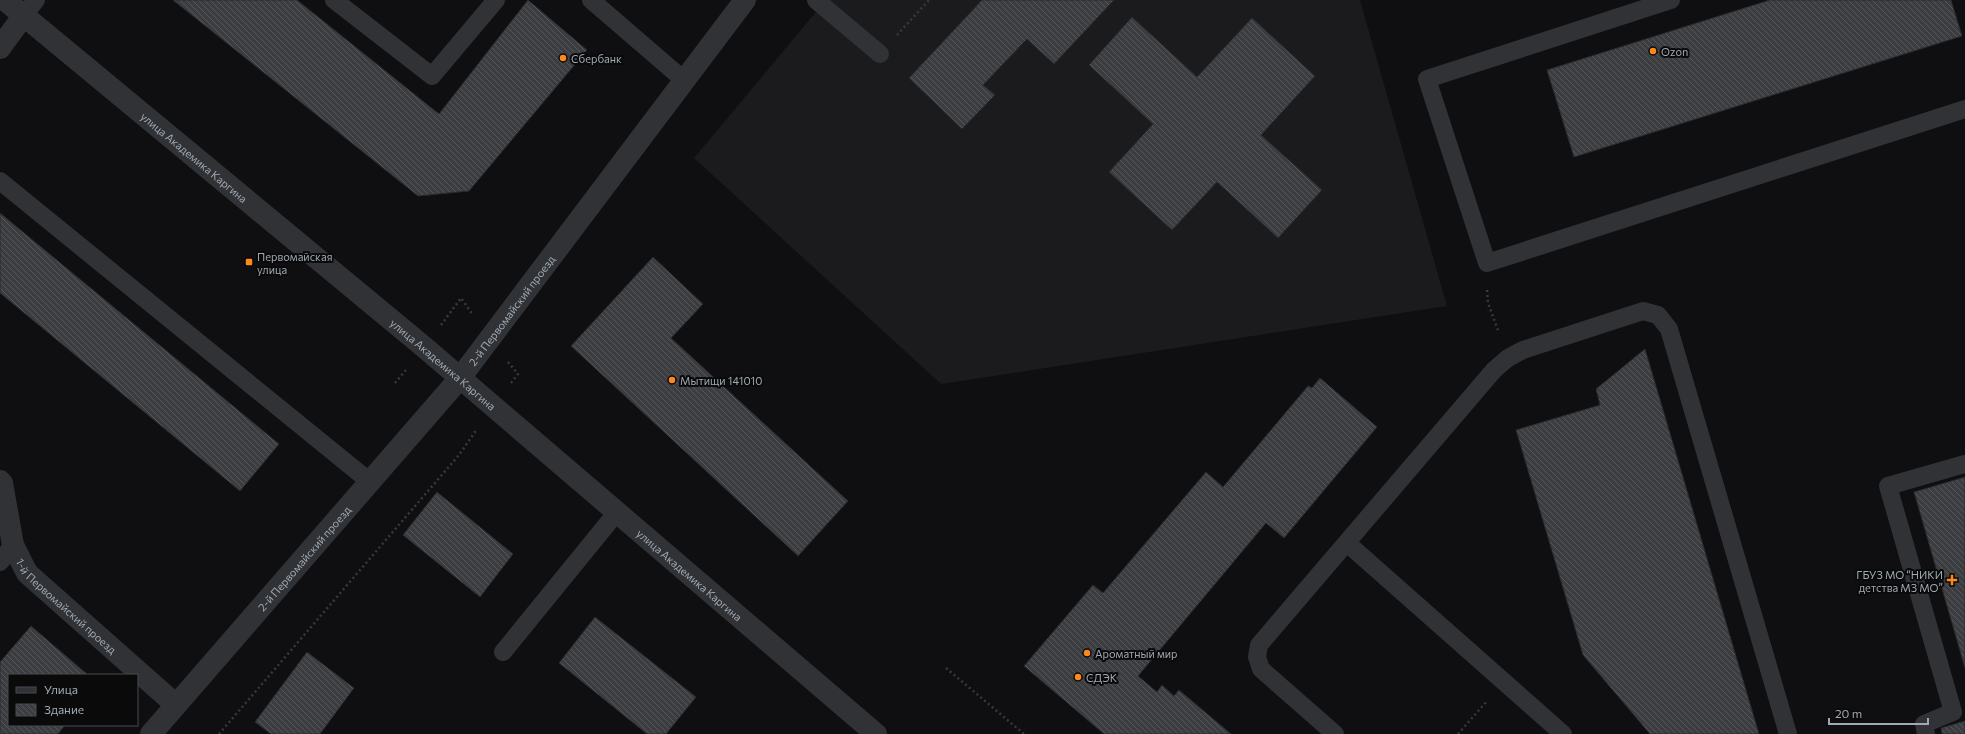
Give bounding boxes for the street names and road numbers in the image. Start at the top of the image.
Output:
street label: улица Академика Каргина [139,109,250,205]
street label: 2-й Первомайский проезд [465,252,557,368]
street label: улица Академика Каргина [388,316,499,412]
street label: 2-й Первомайский проезд [255,502,353,613]
street label: улица Академика Каргина [635,526,745,623]
street label: 1-й Первомайский проезд [14,556,120,656]

